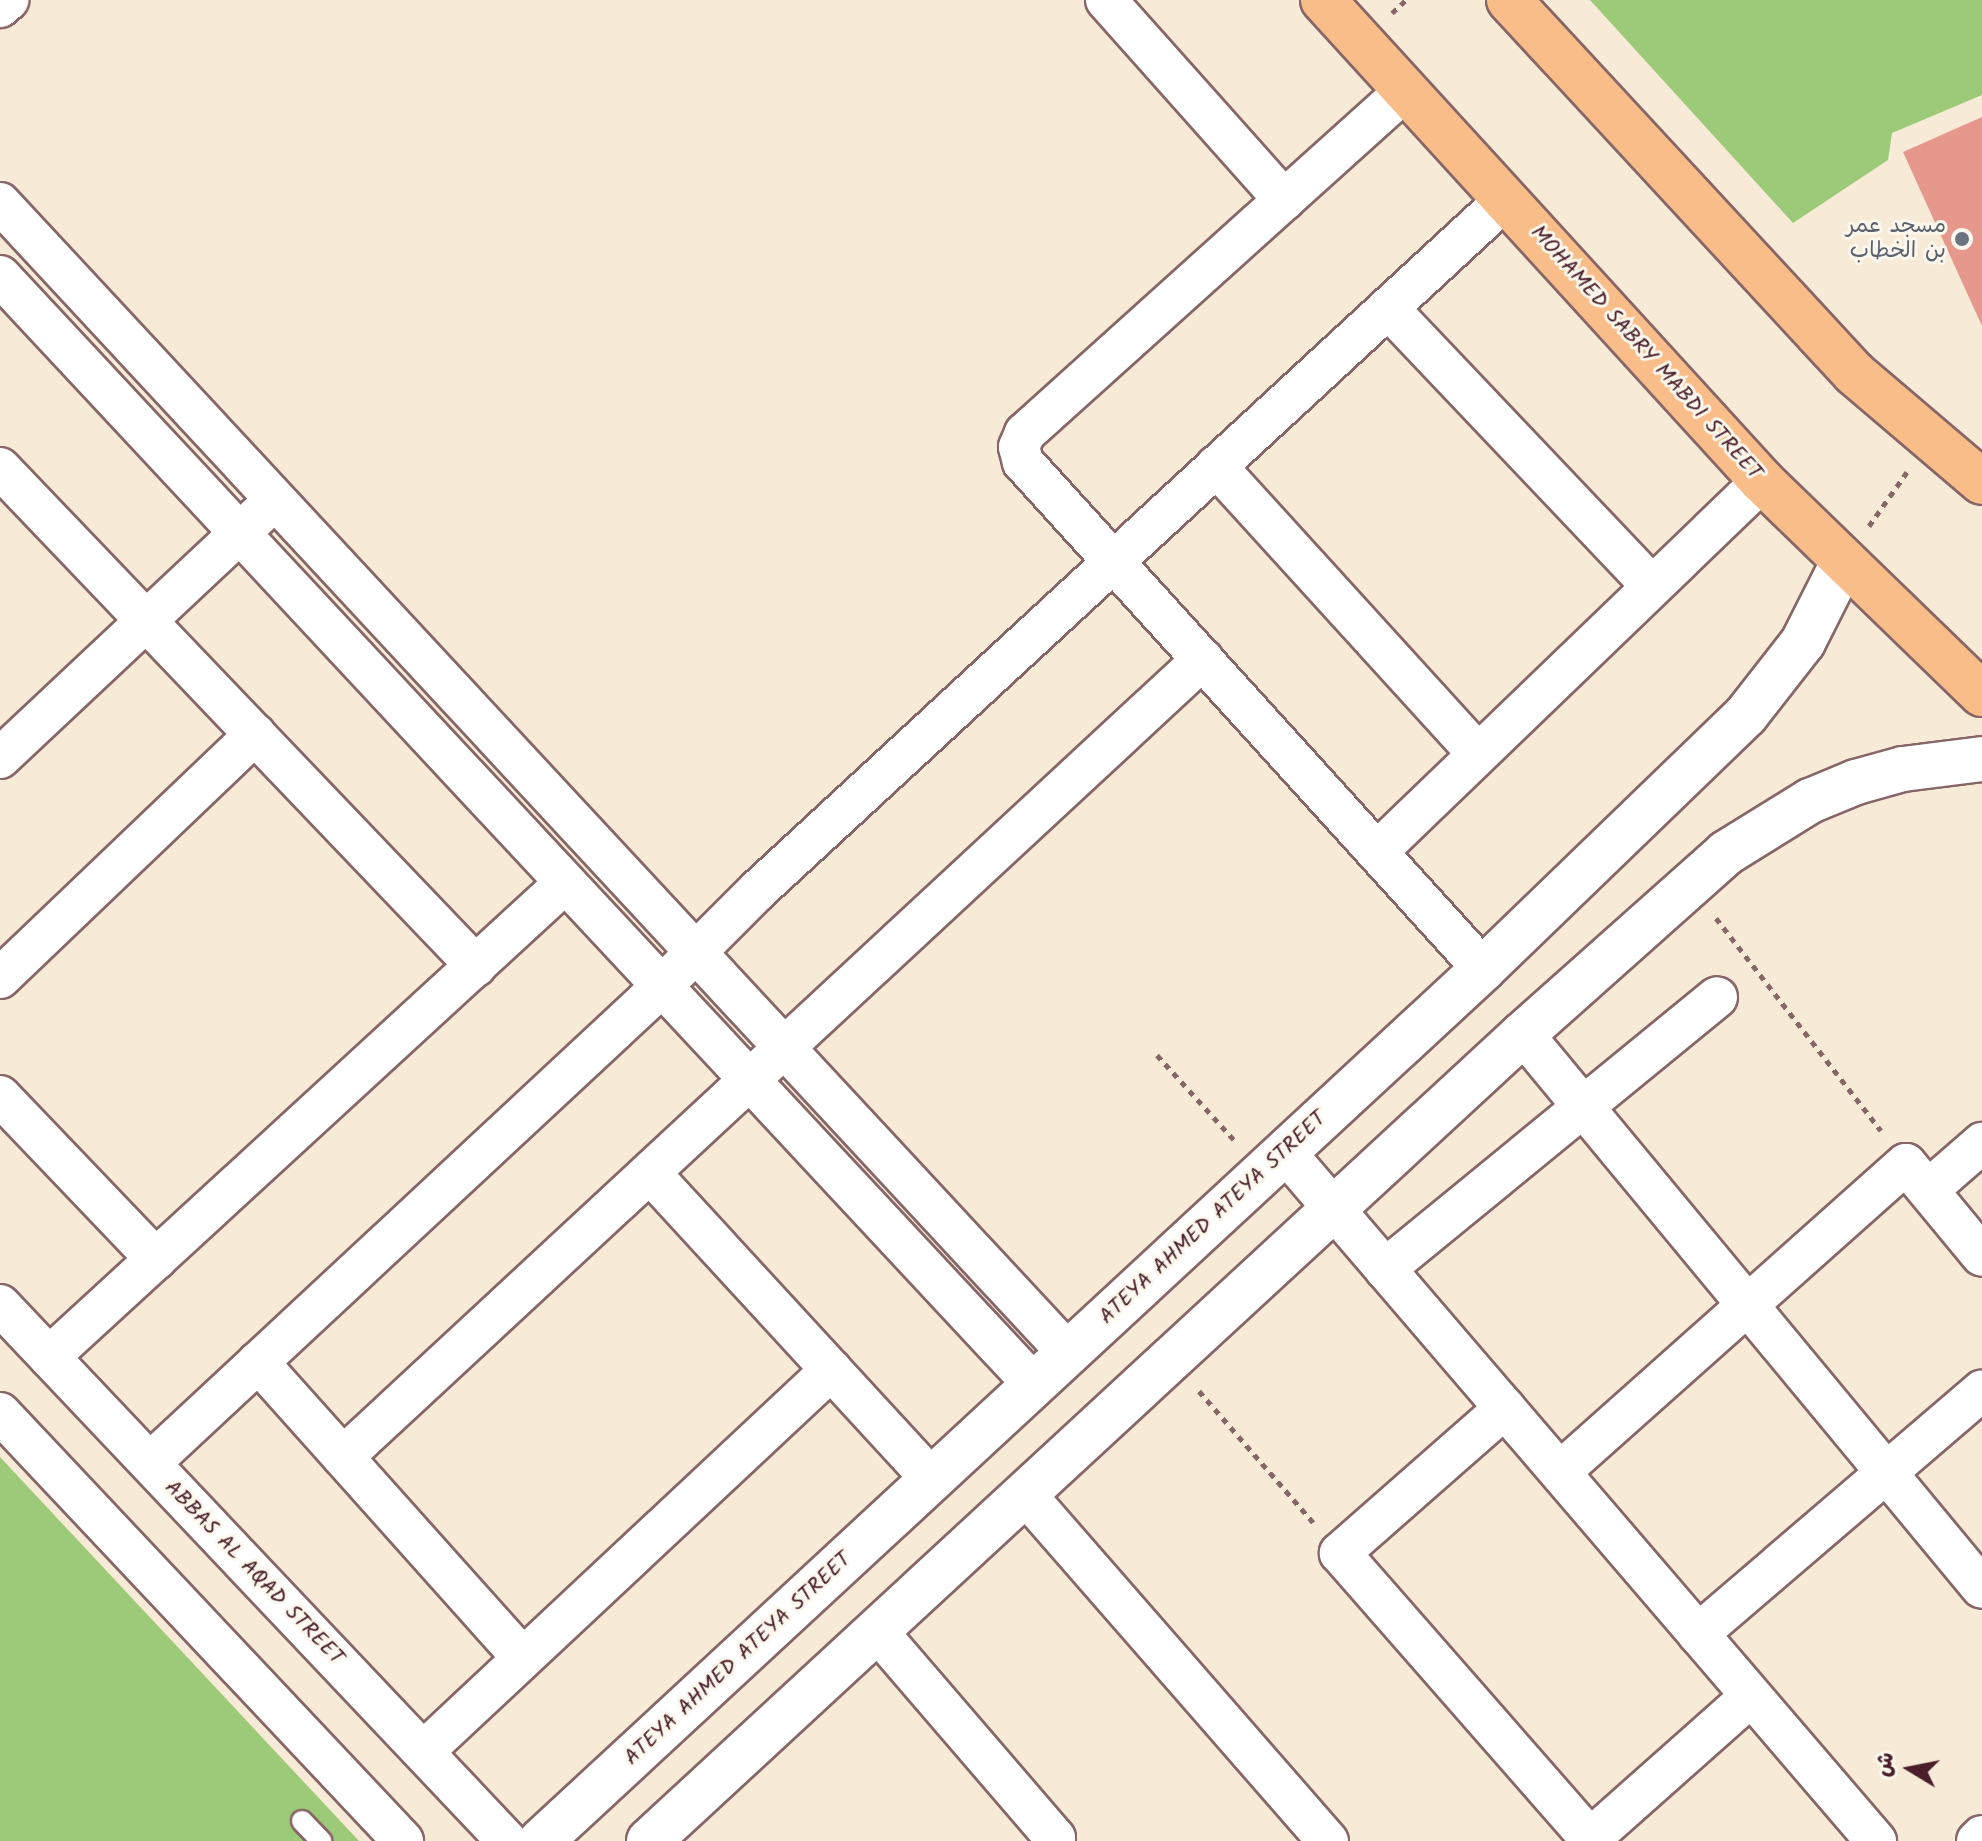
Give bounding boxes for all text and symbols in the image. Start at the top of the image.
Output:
place label: مسجد عمر بن الخطاب [1846,213,1946,264]
street label: MOHAMED SABRY MABDI STREET [1524,220,1768,486]
marker: مسجد عمر بن الخطاب [1953,230,1971,248]
street label: ATEYA AHMED ATEYA STREET [1094,1106,1332,1330]
street label: ABBAS AL AQAD STREET [159,1475,349,1671]
street label: ATEYA AHMED ATEYA STREET [619,1547,857,1771]
north arrow [1870,1729,1950,1809]
text: ش [1867,1750,1905,1780]

